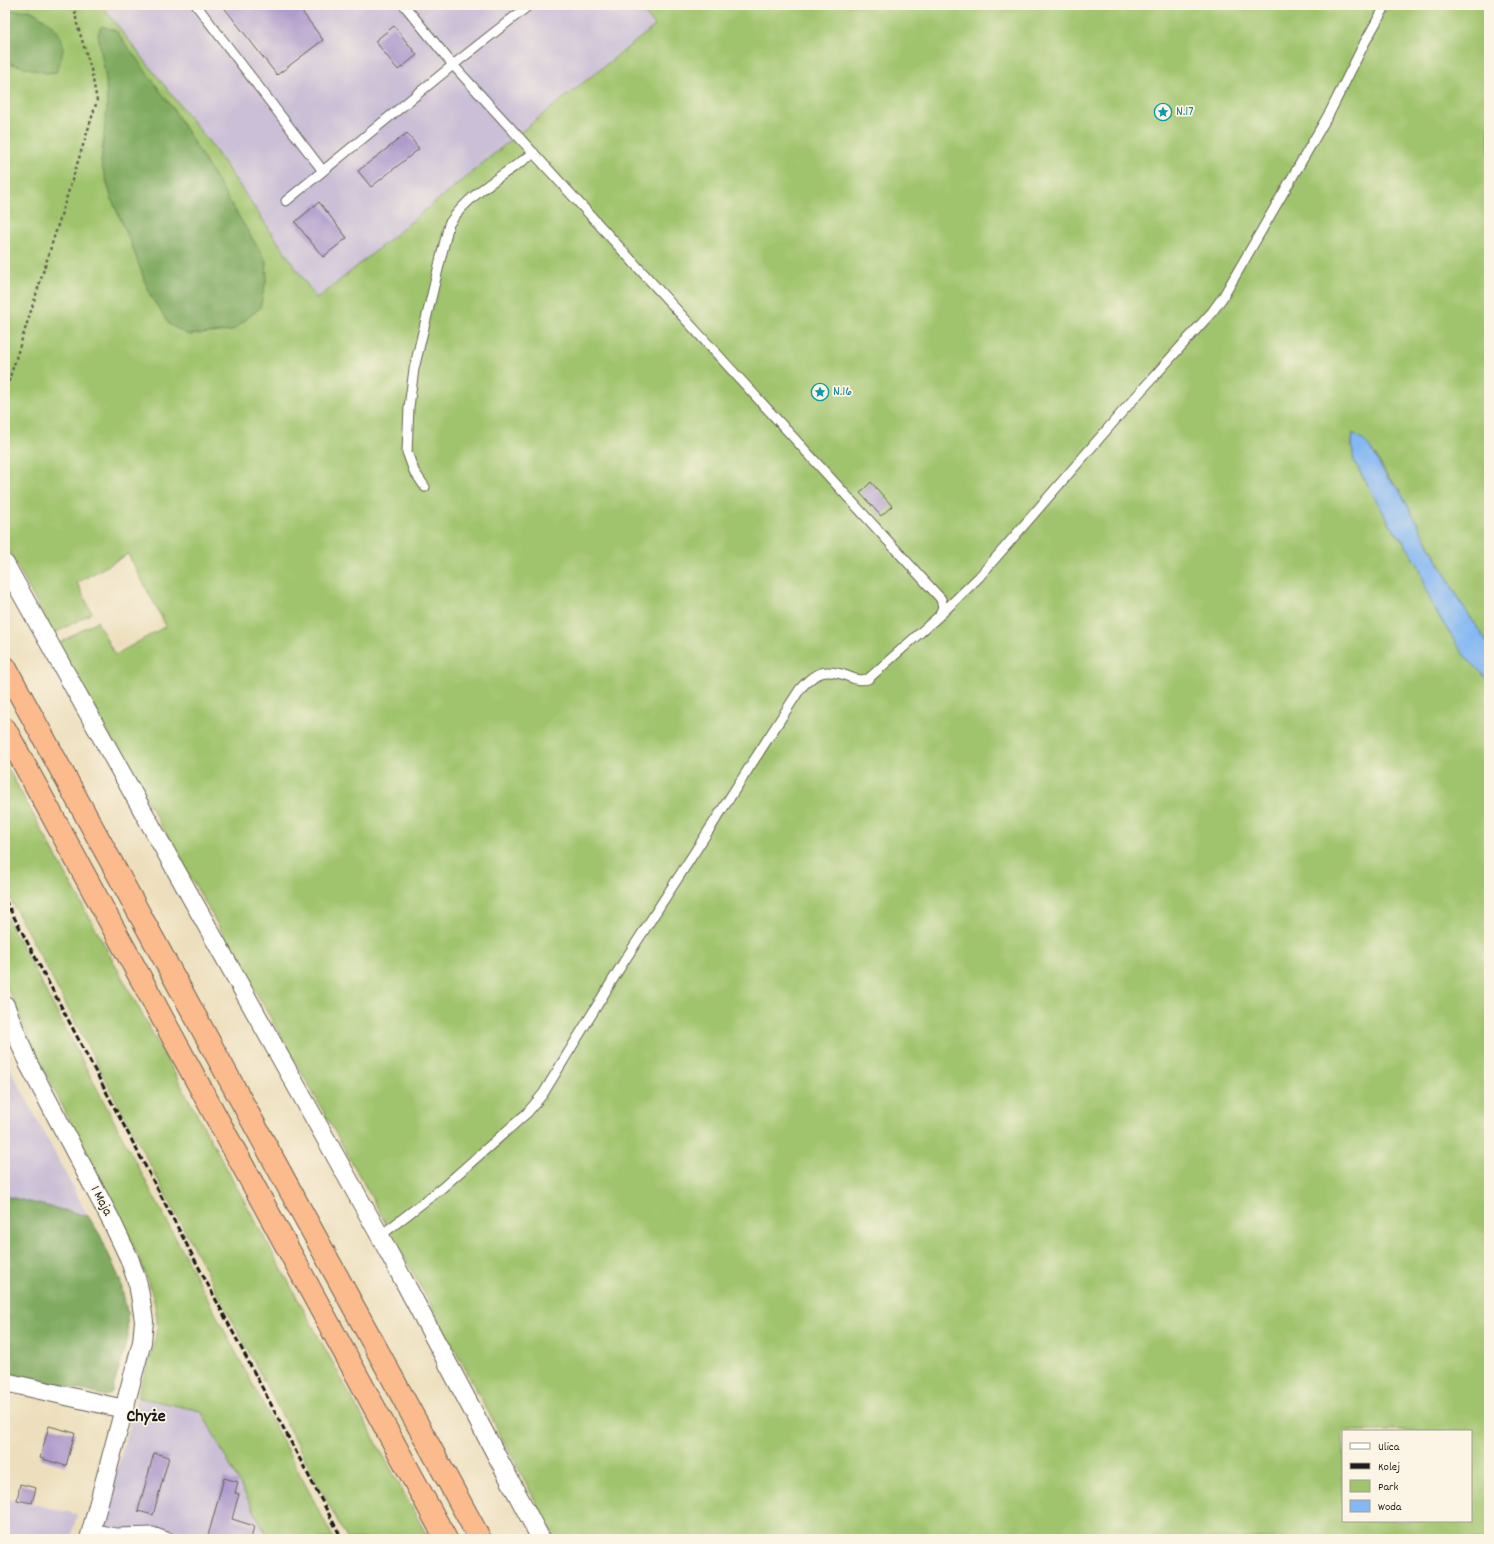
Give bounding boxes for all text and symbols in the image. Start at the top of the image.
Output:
place icon: N.17 [1153,102,1173,122]
place label: N.17 [1176,102,1194,122]
place icon: N.16 [810,382,830,402]
place label: N.16 [833,382,852,402]
street label: 1 Maja [85,1182,117,1220]
district label: Chyże [126,1405,166,1430]
legend [1342,1430,1472,1522]
text: Ulica [1378,1439,1400,1456]
text: Kolej [1378,1459,1400,1476]
text: Park [1378,1479,1399,1496]
text: Woda [1378,1499,1402,1516]

